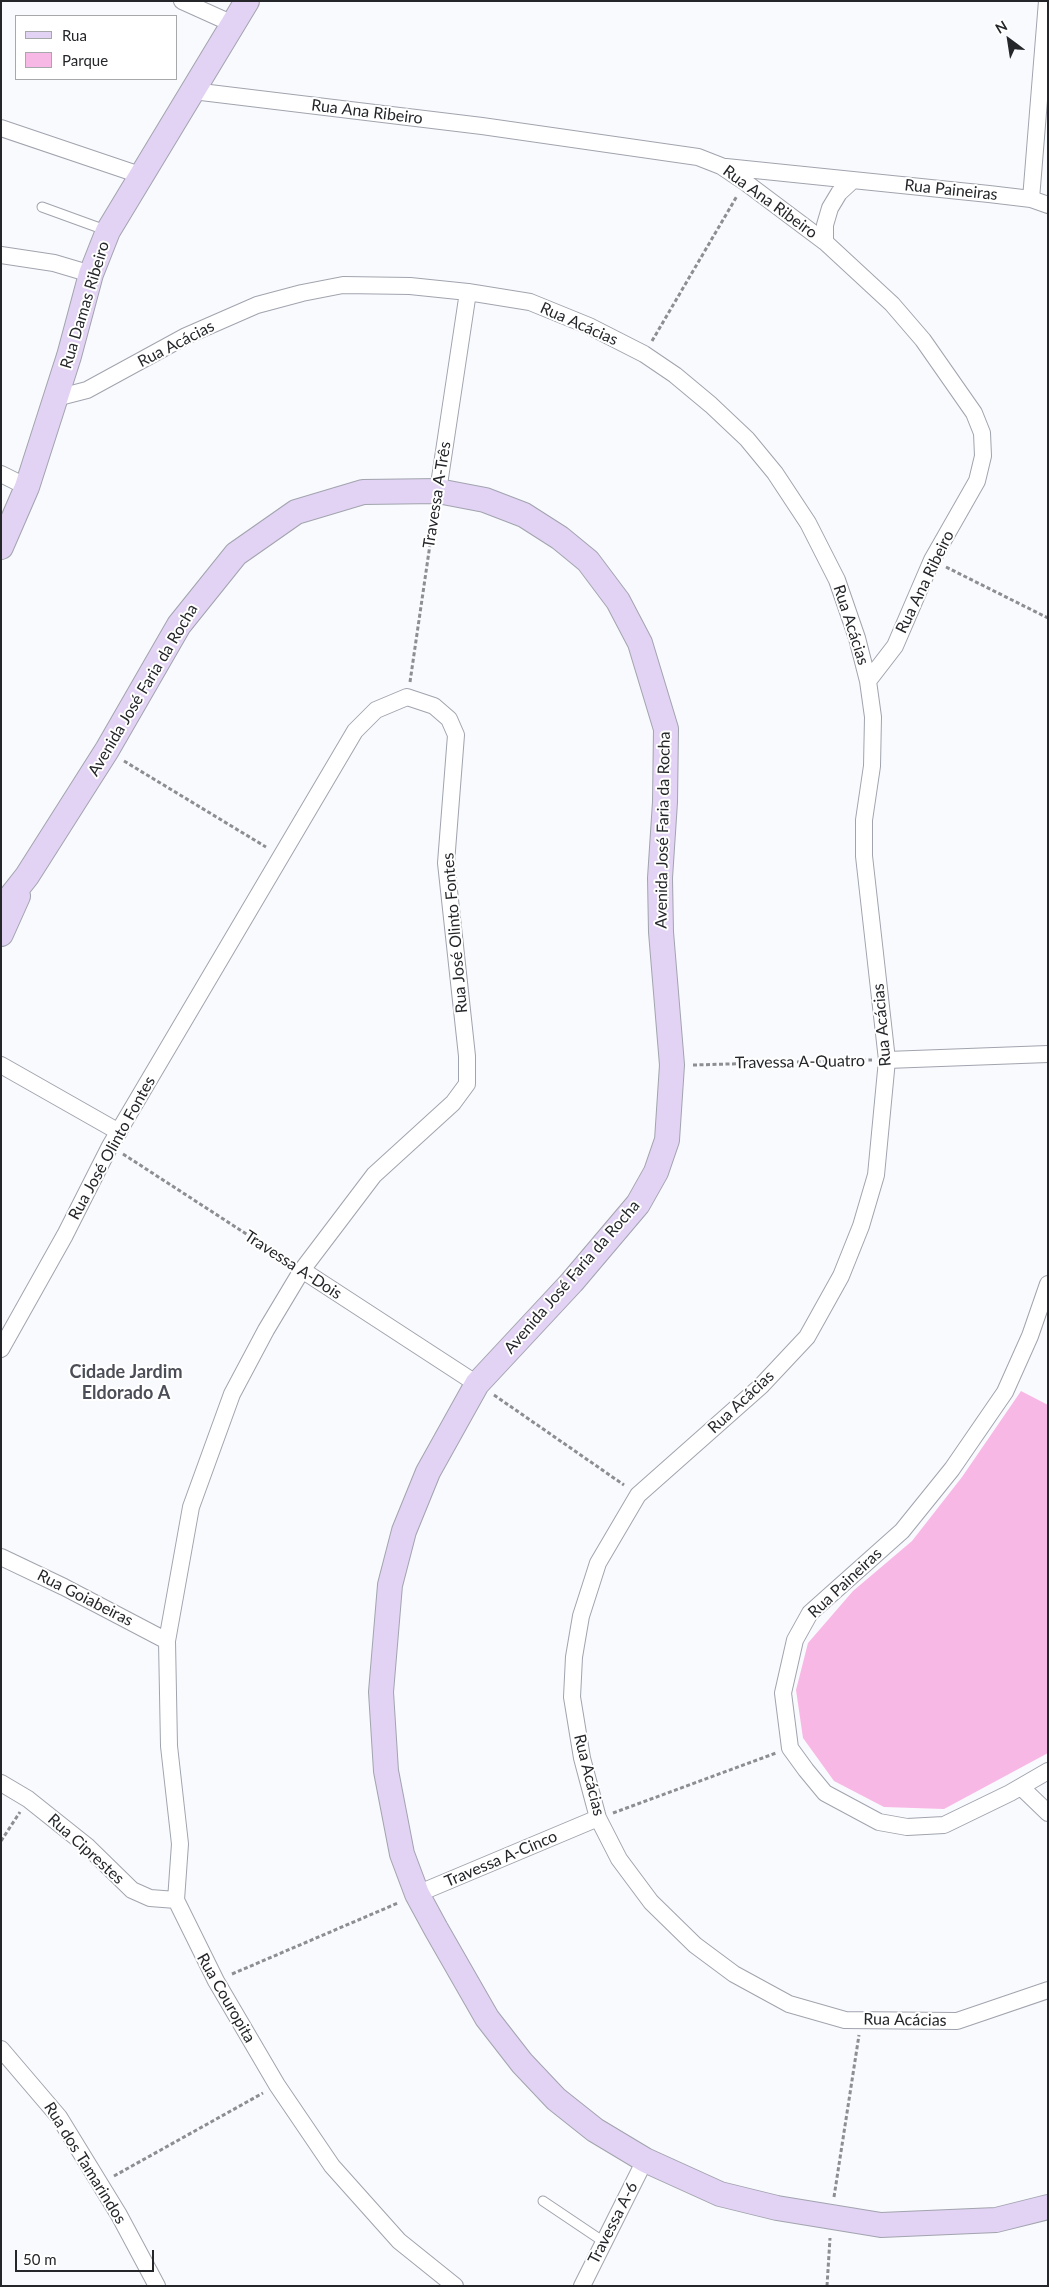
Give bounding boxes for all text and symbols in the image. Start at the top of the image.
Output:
legend [15,15,178,80]
north arrow [984,15,1034,65]
text: N [992,17,1010,37]
text: Rua [62,26,87,44]
text: Parque [62,51,108,69]
street label: Rua Ana Ribeiro [310,96,424,128]
street label: Rua Ana Ribeiro [719,161,821,243]
street label: Rua Paineiras [903,176,999,204]
street label: Rua Damas Ribeiro [56,239,114,371]
street label: Rua Acácias [537,298,621,350]
street label: Rua Acácias [135,317,217,371]
street label: Travessa A-Três [419,440,455,550]
street label: Rua Ana Ribeiro [892,527,958,637]
street label: Rua Acácias [829,582,873,668]
street label: Avenida José Faria da Rocha [84,601,202,779]
street label: Avenida José Faria da Rocha [652,731,674,929]
street label: Rua José Olinto Fontes [438,852,472,1014]
street label: Rua Acácias [869,983,895,1067]
street label: Travessa A-Quatro [735,1051,865,1073]
street label: Rua José Olinto Fontes [65,1073,159,1223]
street label: Avenida José Faria da Rocha [500,1196,644,1358]
street label: Travessa A-Dois [241,1226,345,1304]
district label: Cidade Jardim Eldorado A [70,1361,182,1404]
street label: Rua Acácias [704,1367,778,1437]
street label: Rua Paineiras [804,1544,886,1622]
street label: Rua Goiabeiras [34,1566,136,1630]
street label: Rua Acácias [570,1732,608,1818]
street label: Rua Ciprestes [44,1810,128,1888]
street label: Travessa A-Cinco [442,1827,560,1891]
street label: Rua Couropita [193,1950,259,2046]
street label: Rua Acácias [863,2010,947,2030]
street label: Rua dos Tamarindos [40,2099,130,2227]
street label: Travessa A-6 [584,2179,642,2267]
scale bar [18,2240,156,2272]
text: 50 m [23,2250,57,2268]

